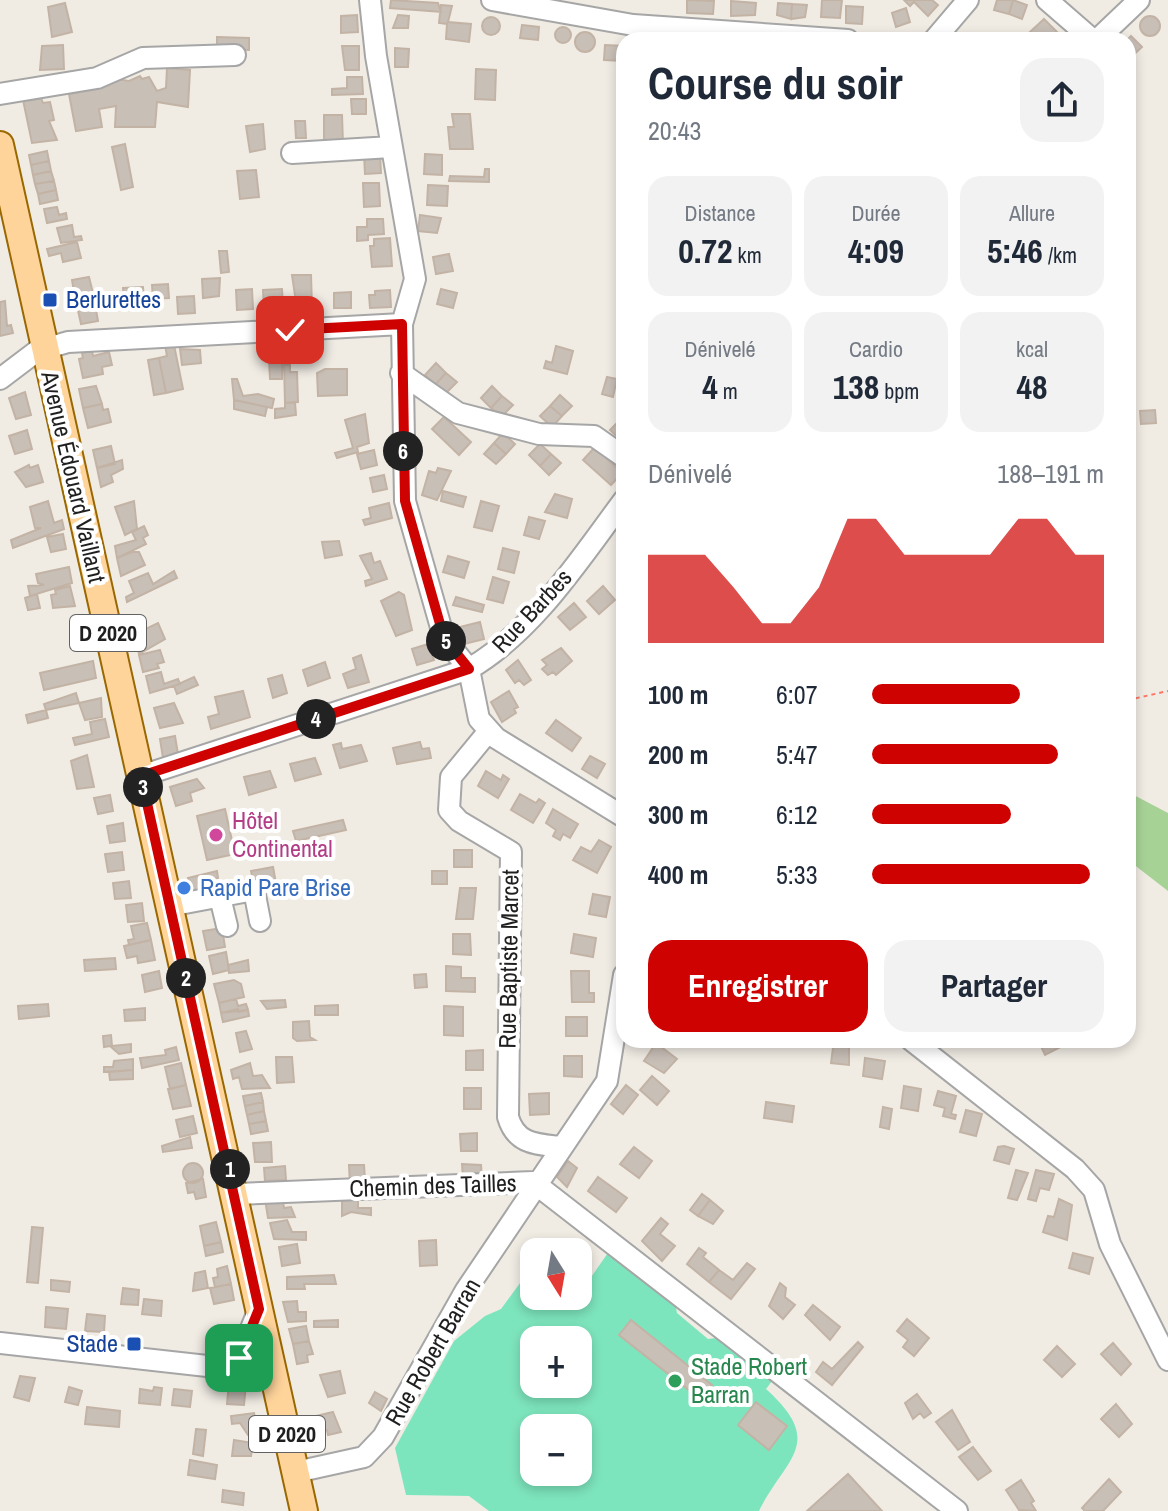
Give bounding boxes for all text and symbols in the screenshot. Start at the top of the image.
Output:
text: Course du soir [648,53,903,113]
button: share [1020,58,1104,142]
text: 20:43 [648,113,701,148]
text: Distance [684,198,756,228]
text: Durée [851,198,901,228]
text: Allure [1009,198,1055,228]
text: 0.72 [678,228,733,274]
text: 4:09 [848,228,904,274]
text: 5:46 [987,228,1043,274]
text: km [733,240,762,270]
text: /km [1043,240,1077,270]
place label: Berlurettes [66,283,161,315]
marker: Berlurettes [41,291,59,309]
pin [256,296,324,364]
icon: check [268,308,312,352]
text: Dénivelé [684,334,756,364]
text: Cardio [849,334,903,364]
text: kcal [1016,334,1048,364]
text: 4 [702,364,718,410]
text: 138 [833,364,879,410]
text: 48 [1016,364,1048,410]
street label: Avenue Édouard Vaillant [34,367,114,586]
text: m [718,376,738,406]
text: bpm [879,376,919,406]
pin: 6 [383,431,423,471]
text: 6 [398,436,408,466]
text: Dénivelé [648,456,732,491]
text: 188–191 m [997,456,1104,491]
street label: Rue Barbes [484,561,578,659]
road number: D 2020 [70,615,146,651]
pin: 5 [426,621,466,661]
text: 5 [441,626,451,656]
text: 100 m [648,677,708,712]
text: 6:07 [776,677,818,712]
pin: 4 [296,699,336,739]
text: 4 [311,704,321,734]
text: 200 m [648,737,708,772]
text: 5:47 [776,737,818,772]
pin: 3 [123,767,163,807]
text: 3 [138,772,148,802]
text: 300 m [648,797,708,832]
text: 6:12 [776,797,818,832]
place label: Hôtel Continental [232,804,333,864]
marker: Hôtel Continental [207,826,225,844]
text: 400 m [648,857,708,892]
text: 5:33 [776,857,818,892]
street label: Rue Baptiste Marcet [490,868,526,1049]
place label: Rapid Pare Brise [200,871,351,903]
marker: Rapid Pare Brise [175,879,193,897]
button: Enregistrer [648,940,868,1032]
button: Partager [884,940,1104,1032]
pin: 2 [166,958,206,998]
text: 2 [181,963,191,993]
pin: 1 [210,1149,250,1189]
text: 1 [225,1154,235,1184]
street label: Chemin des Tailles [349,1166,517,1204]
north arrow [520,1238,592,1310]
map controls [520,1238,592,1486]
street label: Rue Robert Barran [377,1272,487,1431]
pin [205,1324,273,1392]
button: + [520,1326,592,1398]
place label: Stade [67,1327,118,1359]
marker: Stade [125,1335,143,1353]
icon: arrive [217,1336,261,1380]
place label: Stade Robert Barran [691,1350,807,1410]
marker: Stade Robert Barran [666,1372,684,1390]
button: − [520,1414,592,1486]
road number: D 2020 [249,1416,325,1452]

